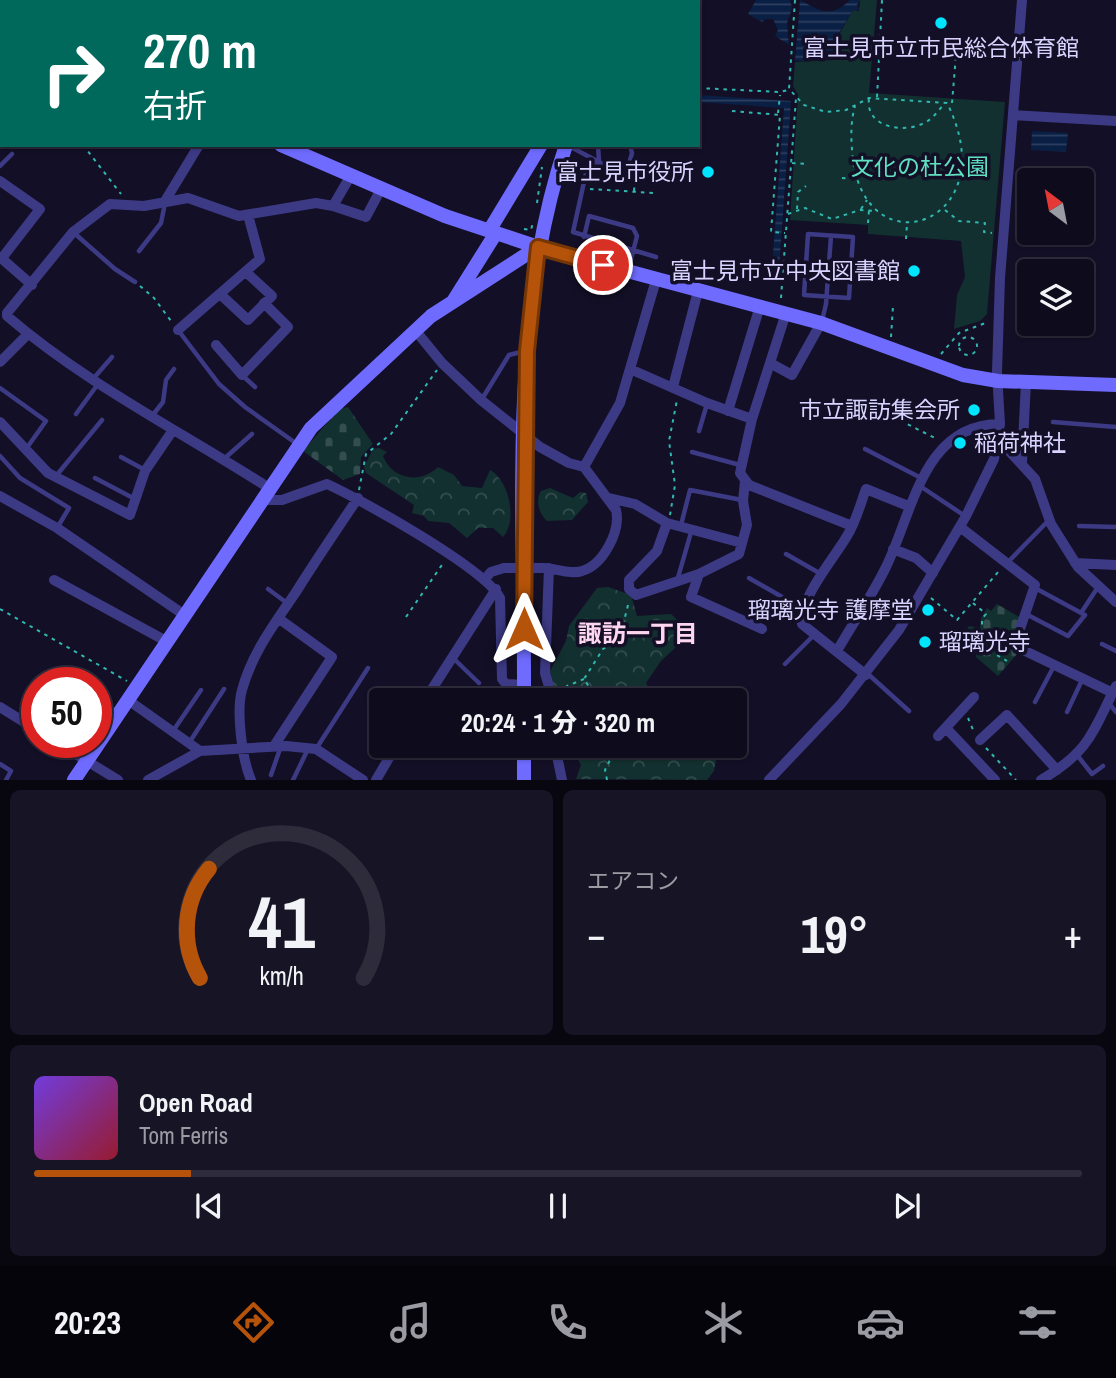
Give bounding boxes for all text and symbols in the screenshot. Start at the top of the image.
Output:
marker: 富士見市立市民総合体育館 [933,15,949,31]
text: 270 m [143,17,257,83]
icon: right [28,28,119,119]
place label: 富士見市立市民総合体育館 [803,32,1079,63]
text: 右折 [143,84,207,127]
park label: 文化の杜公園 [851,151,989,182]
place label: 富士見市役所 [556,156,694,187]
marker: 富士見市役所 [700,164,716,180]
north arrow [1017,168,1094,245]
map controls [1017,168,1094,336]
pin [573,235,633,295]
icon: arrive [584,246,622,284]
place label: 富士見市立中央図書館 [670,255,900,286]
button: layers [1017,259,1094,336]
marker: 富士見市立中央図書館 [906,263,922,279]
place label: 市立諏訪集会所 [799,394,960,425]
marker: 市立諏訪集会所 [966,402,982,418]
place label: 稲荷神社 [974,427,1066,458]
marker: 稲荷神社 [952,435,968,451]
position arrow [487,592,561,666]
place label: 瑠璃光寺 護摩堂 [748,594,914,625]
marker: 瑠璃光寺 護摩堂 [920,602,936,618]
district label: 諏訪一丁目 [578,617,698,649]
place label: 瑠璃光寺 [939,626,1031,657]
marker: 瑠璃光寺 [917,634,933,650]
speed limit sign: 50 [21,667,112,758]
text: 20:24 · 1 分 · 320 m [461,705,655,740]
text: エアコン [587,865,679,896]
text: 41 [248,874,315,972]
text: 19° [800,899,869,969]
text: − [587,909,605,960]
text: + [1064,909,1082,960]
text: km/h [259,959,304,993]
text: Open Road [139,1085,253,1120]
text: Tom Ferris [139,1120,228,1151]
icon: previous [190,1187,228,1225]
icon: pause [539,1187,577,1225]
icon: next [888,1187,926,1225]
icon: directions [229,1298,278,1347]
icon: music [386,1298,435,1347]
icon: phone [543,1298,592,1347]
icon: climate [699,1298,748,1347]
icon: car [856,1298,905,1347]
icon: filters [1013,1298,1062,1347]
text: 20:23 [54,1301,121,1344]

